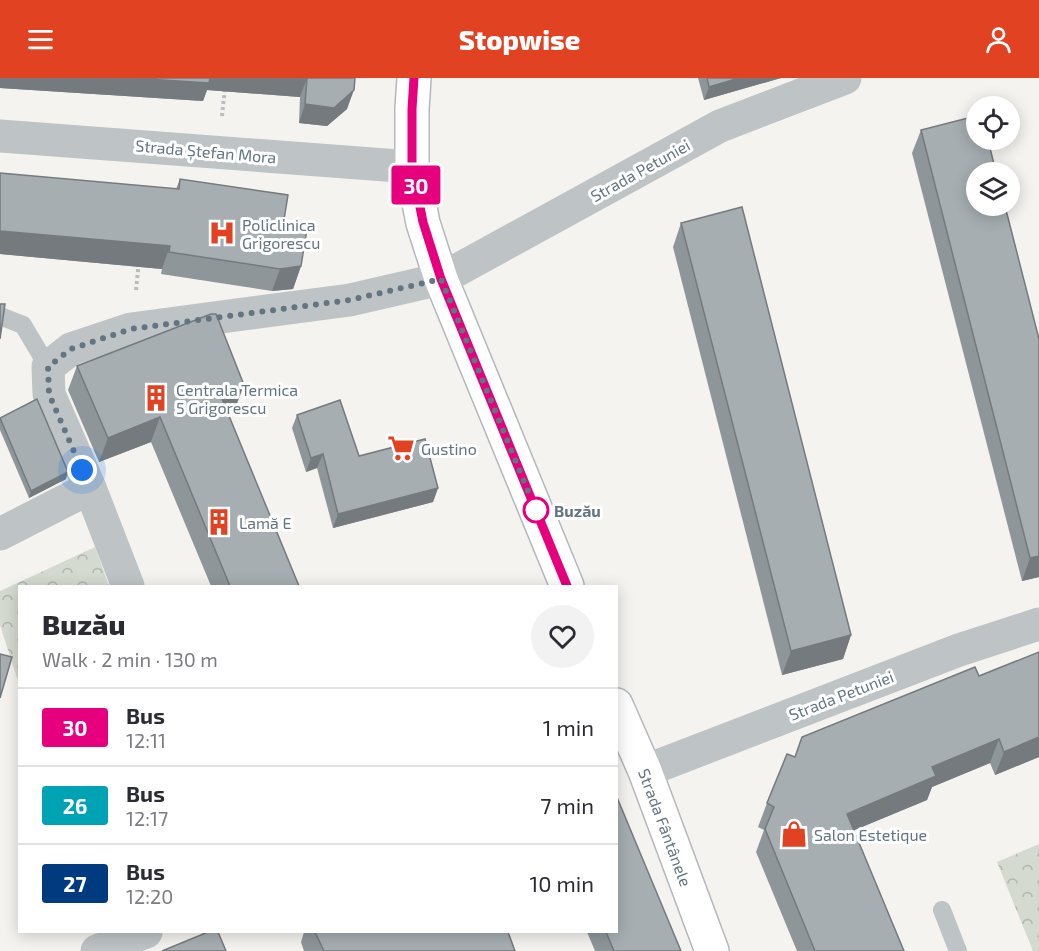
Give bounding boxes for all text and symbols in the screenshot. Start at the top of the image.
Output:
icon: menu [24,23,57,56]
text: Stopwise [459,23,580,55]
icon: person [982,23,1015,56]
map controls [966,96,1020,216]
button: locate [966,96,1020,150]
street label: Strada Ștefan Mora [135,135,277,169]
street label: Strada Petuniei [587,135,693,205]
button: layers [966,162,1020,216]
line badge: 30 [389,166,443,204]
text: 30 [403,173,429,198]
place label: Policlinica Grigorescu [242,215,320,252]
hospital icon: Policlinica Grigorescu [207,218,237,248]
place label: Centrala Termica 5 Grigorescu [176,380,298,417]
building icon: Centrala Termica 5 Grigorescu [141,383,171,413]
supermarket icon: Gustino [386,433,416,463]
place label: Gustino [421,439,477,458]
your location [67,455,97,485]
marker: Buzău [523,497,549,523]
place label: Buzău [554,501,601,520]
building icon: Lamă E [204,507,234,537]
place label: Lamă E [239,513,291,532]
button: heart [531,605,594,668]
text: Buzău [42,607,125,641]
text: Walk · 2 min · 130 m [42,647,218,671]
street label: Strada Petuniei [786,666,896,724]
text: Bus [126,702,165,728]
text: 1 min [543,714,594,740]
text: 30 [62,715,88,740]
text: 12:11 [126,728,166,752]
street label: Strada Fântânele [635,766,696,889]
text: Bus [126,780,165,806]
text: 7 min [540,792,594,818]
text: 26 [63,793,87,818]
text: 12:17 [126,806,168,830]
shop icon: Salon Estetique [779,819,809,849]
place label: Salon Estetique [814,825,927,844]
text: Bus [126,858,165,884]
text: 10 min [530,870,594,896]
text: 27 [63,871,87,896]
text: 12:20 [126,884,173,908]

